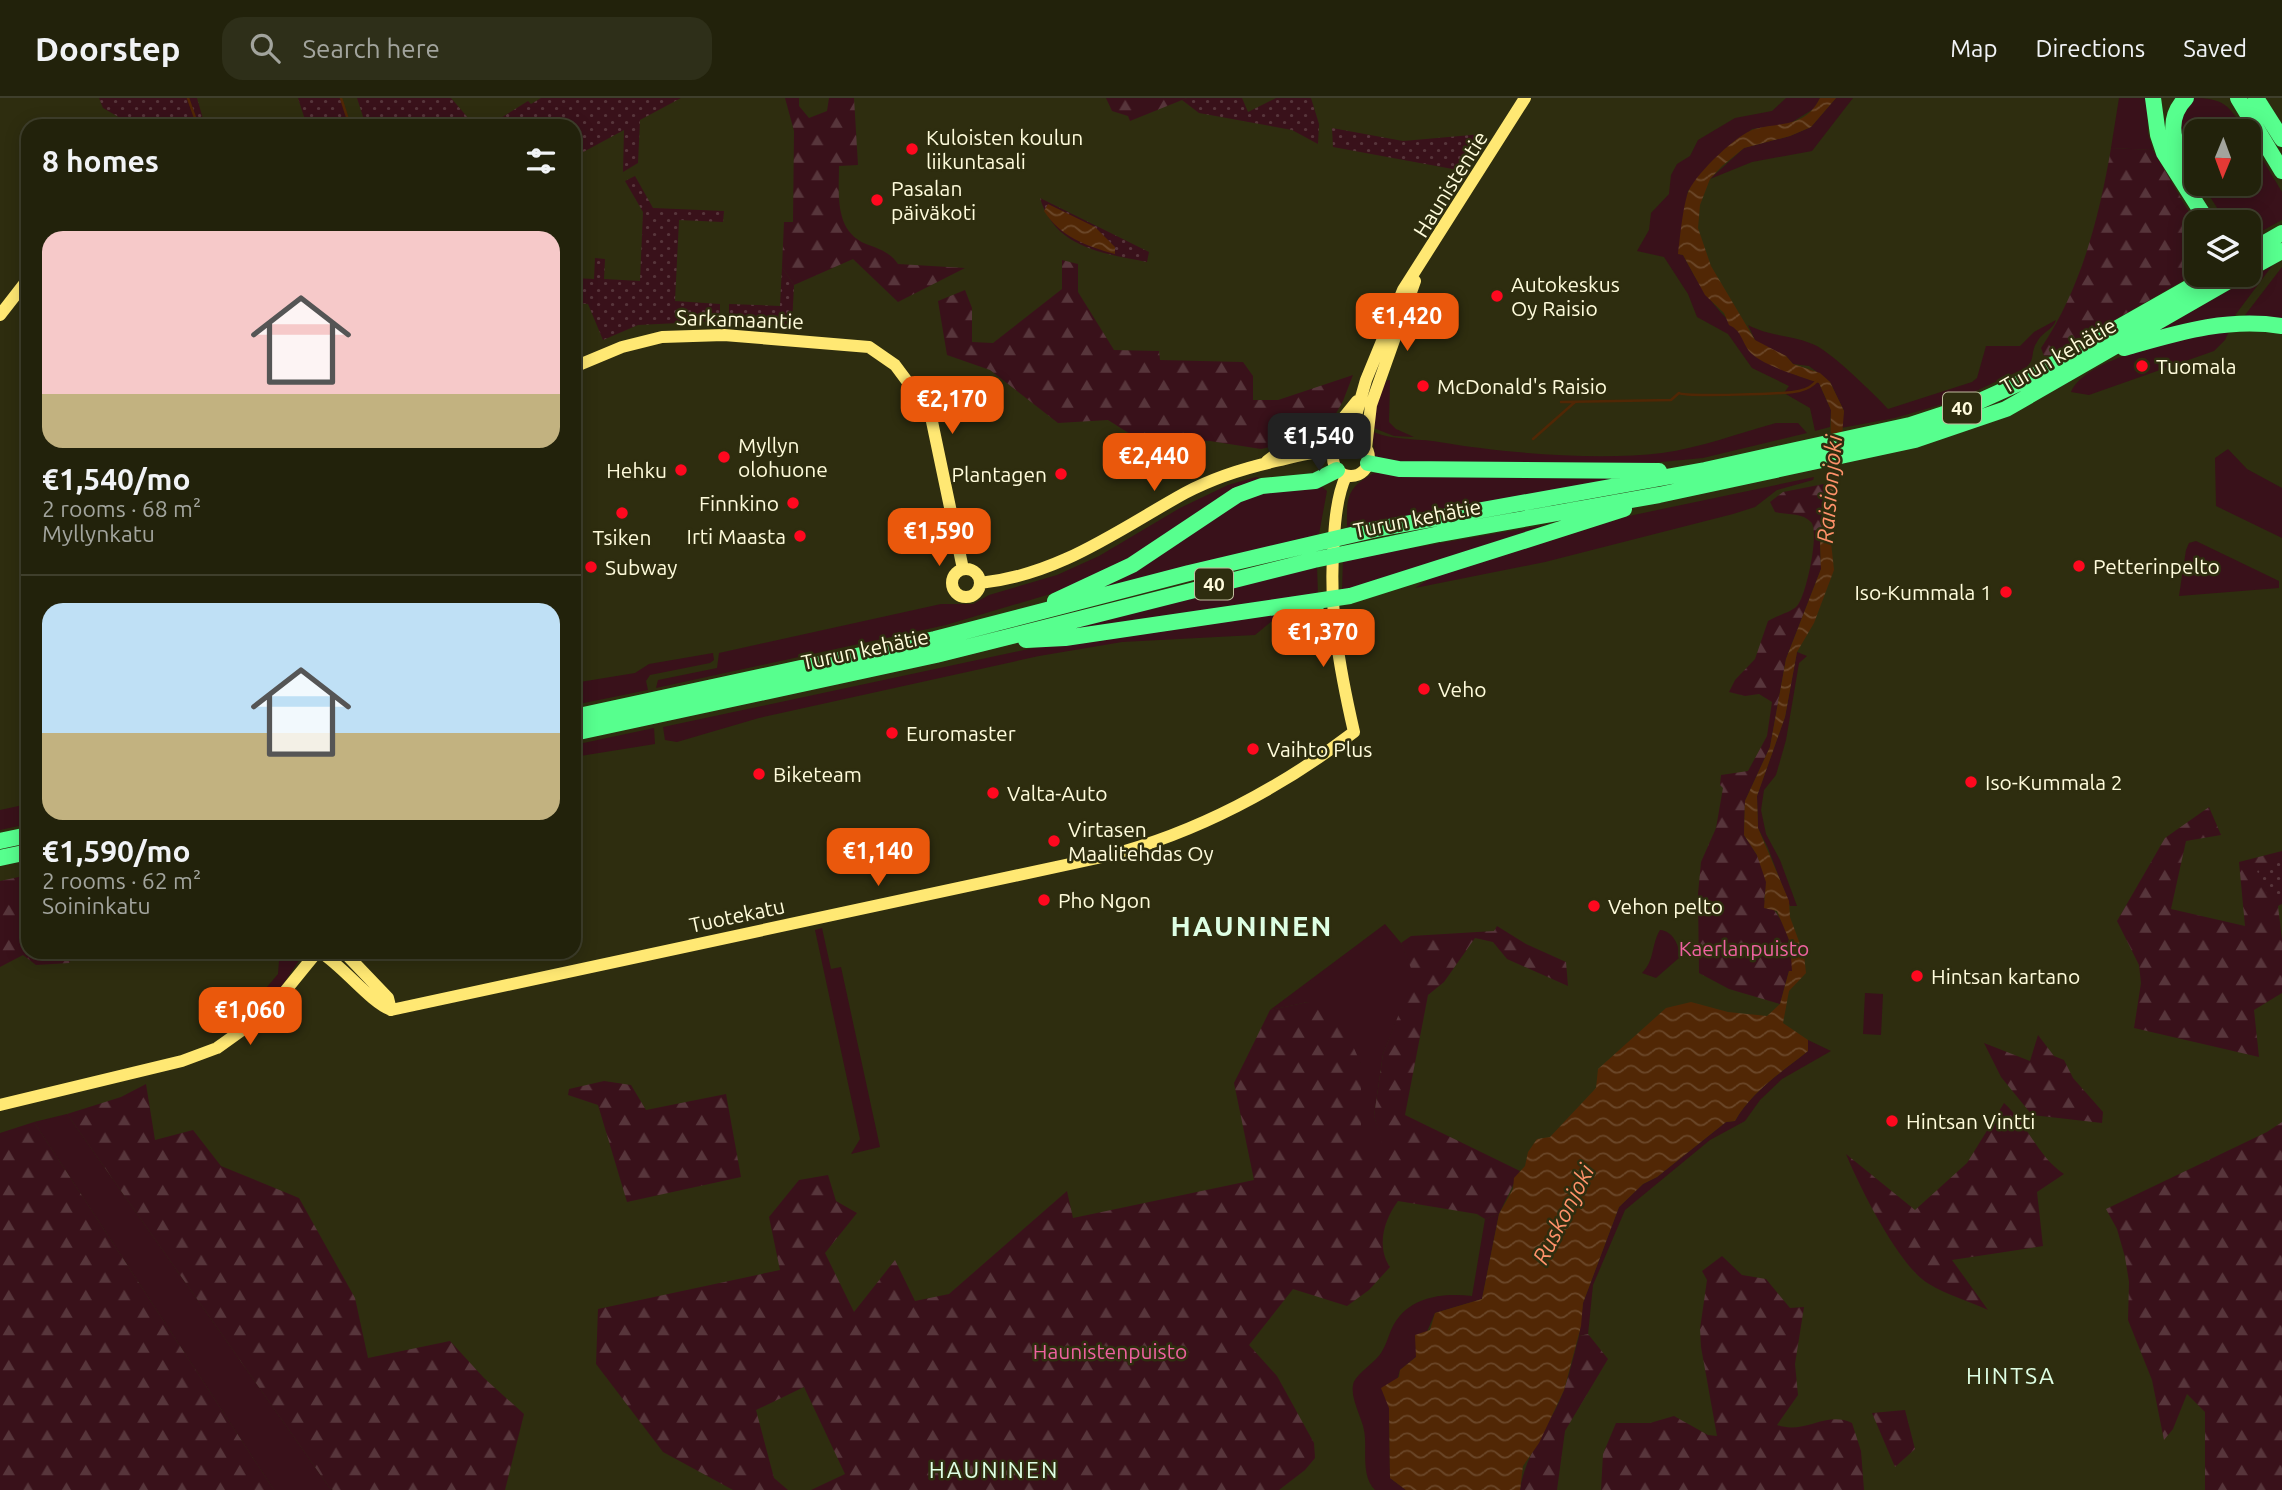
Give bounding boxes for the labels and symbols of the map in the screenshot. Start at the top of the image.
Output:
north arrow [2184,119,2261,196]
place label: Kuloisten koulun liikuntasali [926,125,1083,173]
street label: Haunistentie [1408,127,1492,241]
marker: Kuloisten koulun liikuntasali [904,141,920,157]
place label: Pasalan päiväkoti [891,176,976,224]
marker: Pasalan päiväkoti [869,192,885,208]
place label: Autokeskus Oy Raisio [1511,272,1620,320]
marker: Autokeskus Oy Raisio [1489,288,1505,304]
pin: €1,420 [1350,294,1464,353]
street label: Sarkamaantie [676,305,804,333]
street label: Turun kehätie [1996,312,2120,398]
place label: Tuomala [2156,354,2237,378]
marker: Tuomala [2134,358,2150,374]
place label: McDonald's Raisio [1437,374,1607,398]
pin: €2,170 [895,376,1009,436]
marker: McDonald's Raisio [1415,378,1431,394]
road number: 40 [1943,392,1981,424]
pin: €1,540 [1262,414,1376,473]
place label: Myllyn olohuone [738,433,828,481]
water label: Raisionjoki [1812,433,1846,544]
pin: €2,440 [1097,434,1211,493]
marker: Myllyn olohuone [716,449,732,465]
place label: Hehku [606,458,667,482]
marker: Hehku [673,462,689,478]
place label: Plantagen [951,462,1047,486]
marker: Plantagen [1053,466,1069,482]
place label: Finnkino [699,491,779,515]
street label: Turun kehätie [1351,494,1483,542]
marker: Finnkino [785,495,801,511]
marker: Tsiken [614,505,630,521]
pin: €1,590 [882,508,996,568]
place label: Irti Maasta [687,524,786,548]
place label: Tsiken [593,525,651,549]
marker: Irti Maasta [792,528,808,544]
place label: Petterinpelto [2093,554,2220,578]
place label: Subway [605,555,677,579]
marker: Petterinpelto [2071,558,2087,574]
marker: Subway [583,559,599,575]
road number: 40 [1195,569,1233,600]
place label: Iso-Kummala 1 [1854,580,1992,604]
marker: Iso-Kummala 1 [1998,584,2014,600]
pin: €1,370 [1266,610,1380,669]
street label: Turun kehätie [799,624,931,674]
place label: Veho [1438,677,1486,701]
marker: Veho [1416,681,1432,697]
place label: Euromaster [906,721,1016,745]
marker: Euromaster [884,725,900,741]
place label: Vaihto Plus [1267,737,1372,761]
marker: Vaihto Plus [1245,741,1261,757]
place label: Biketeam [773,762,862,786]
marker: Biketeam [751,766,767,782]
place label: Iso-Kummala 2 [1985,770,2123,794]
marker: Iso-Kummala 2 [1963,774,1979,790]
place label: Valta-Auto [1007,781,1108,805]
marker: Valta-Auto [985,785,1001,801]
place label: Virtasen Maalitehdas Oy [1068,817,1214,865]
pin: €1,140 [821,828,935,888]
marker: Virtasen Maalitehdas Oy [1046,833,1062,849]
place label: Pho Ngon [1058,888,1151,912]
marker: Pho Ngon [1036,892,1052,908]
street label: Tuotekatu [687,893,787,937]
place label: Vehon pelto [1608,894,1723,918]
marker: Vehon pelto [1586,898,1602,914]
district label: HAUNINEN [1171,910,1333,941]
park label: Kaerlanpuisto [1679,936,1809,960]
place label: Hintsan kartano [1931,964,2080,988]
marker: Hintsan kartano [1909,968,1925,984]
pin: €1,060 [193,988,307,1047]
place label: Hintsan Vintti [1906,1109,2035,1133]
marker: Hintsan Vintti [1884,1113,1900,1129]
water label: Ruskonjoki [1527,1159,1599,1268]
park label: Haunistenpuisto [1033,1339,1187,1363]
district label: HINTSA [1966,1363,2056,1388]
district label: HAUNINEN [929,1457,1059,1482]

